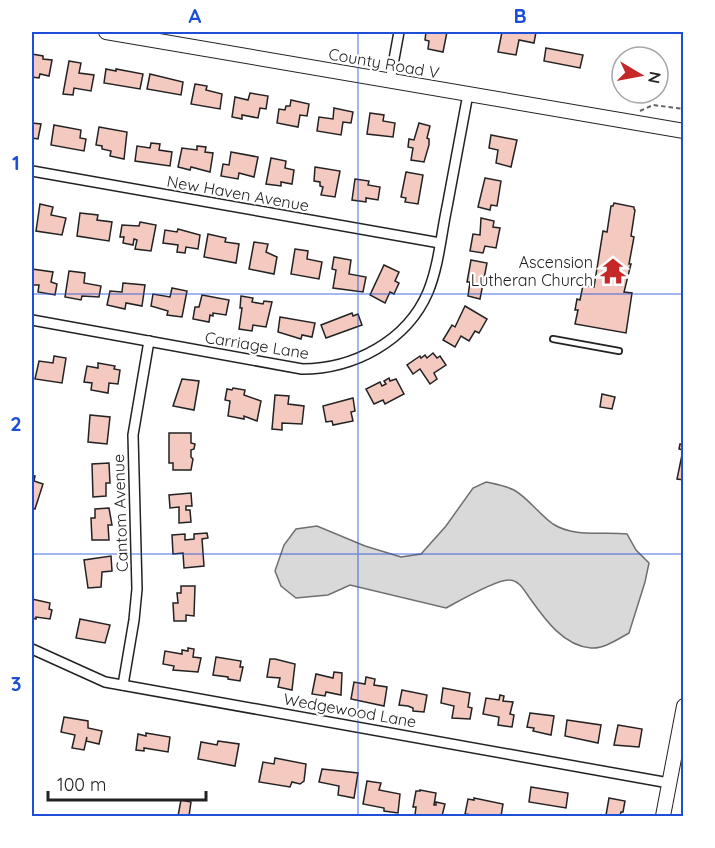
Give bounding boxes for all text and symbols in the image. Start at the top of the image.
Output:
text: A [189,3,202,28]
text: B [513,3,527,28]
street label: County Road V [327,43,441,83]
north arrow [610,45,670,105]
text: N [644,70,666,85]
text: 1 [12,150,20,175]
street label: New Haven Avenue [165,171,311,215]
place label: Ascension Lutheran Church [471,252,593,290]
temple icon: Ascension Lutheran Church [598,256,628,286]
street label: Carriage Lane [204,327,310,363]
text: 2 [10,411,22,436]
street label: Cantom Avenue [108,454,132,572]
text: 3 [11,671,21,696]
street label: Wedgewood Lane [282,688,418,732]
scale bar [48,764,206,802]
text: 100 m [57,773,106,796]

